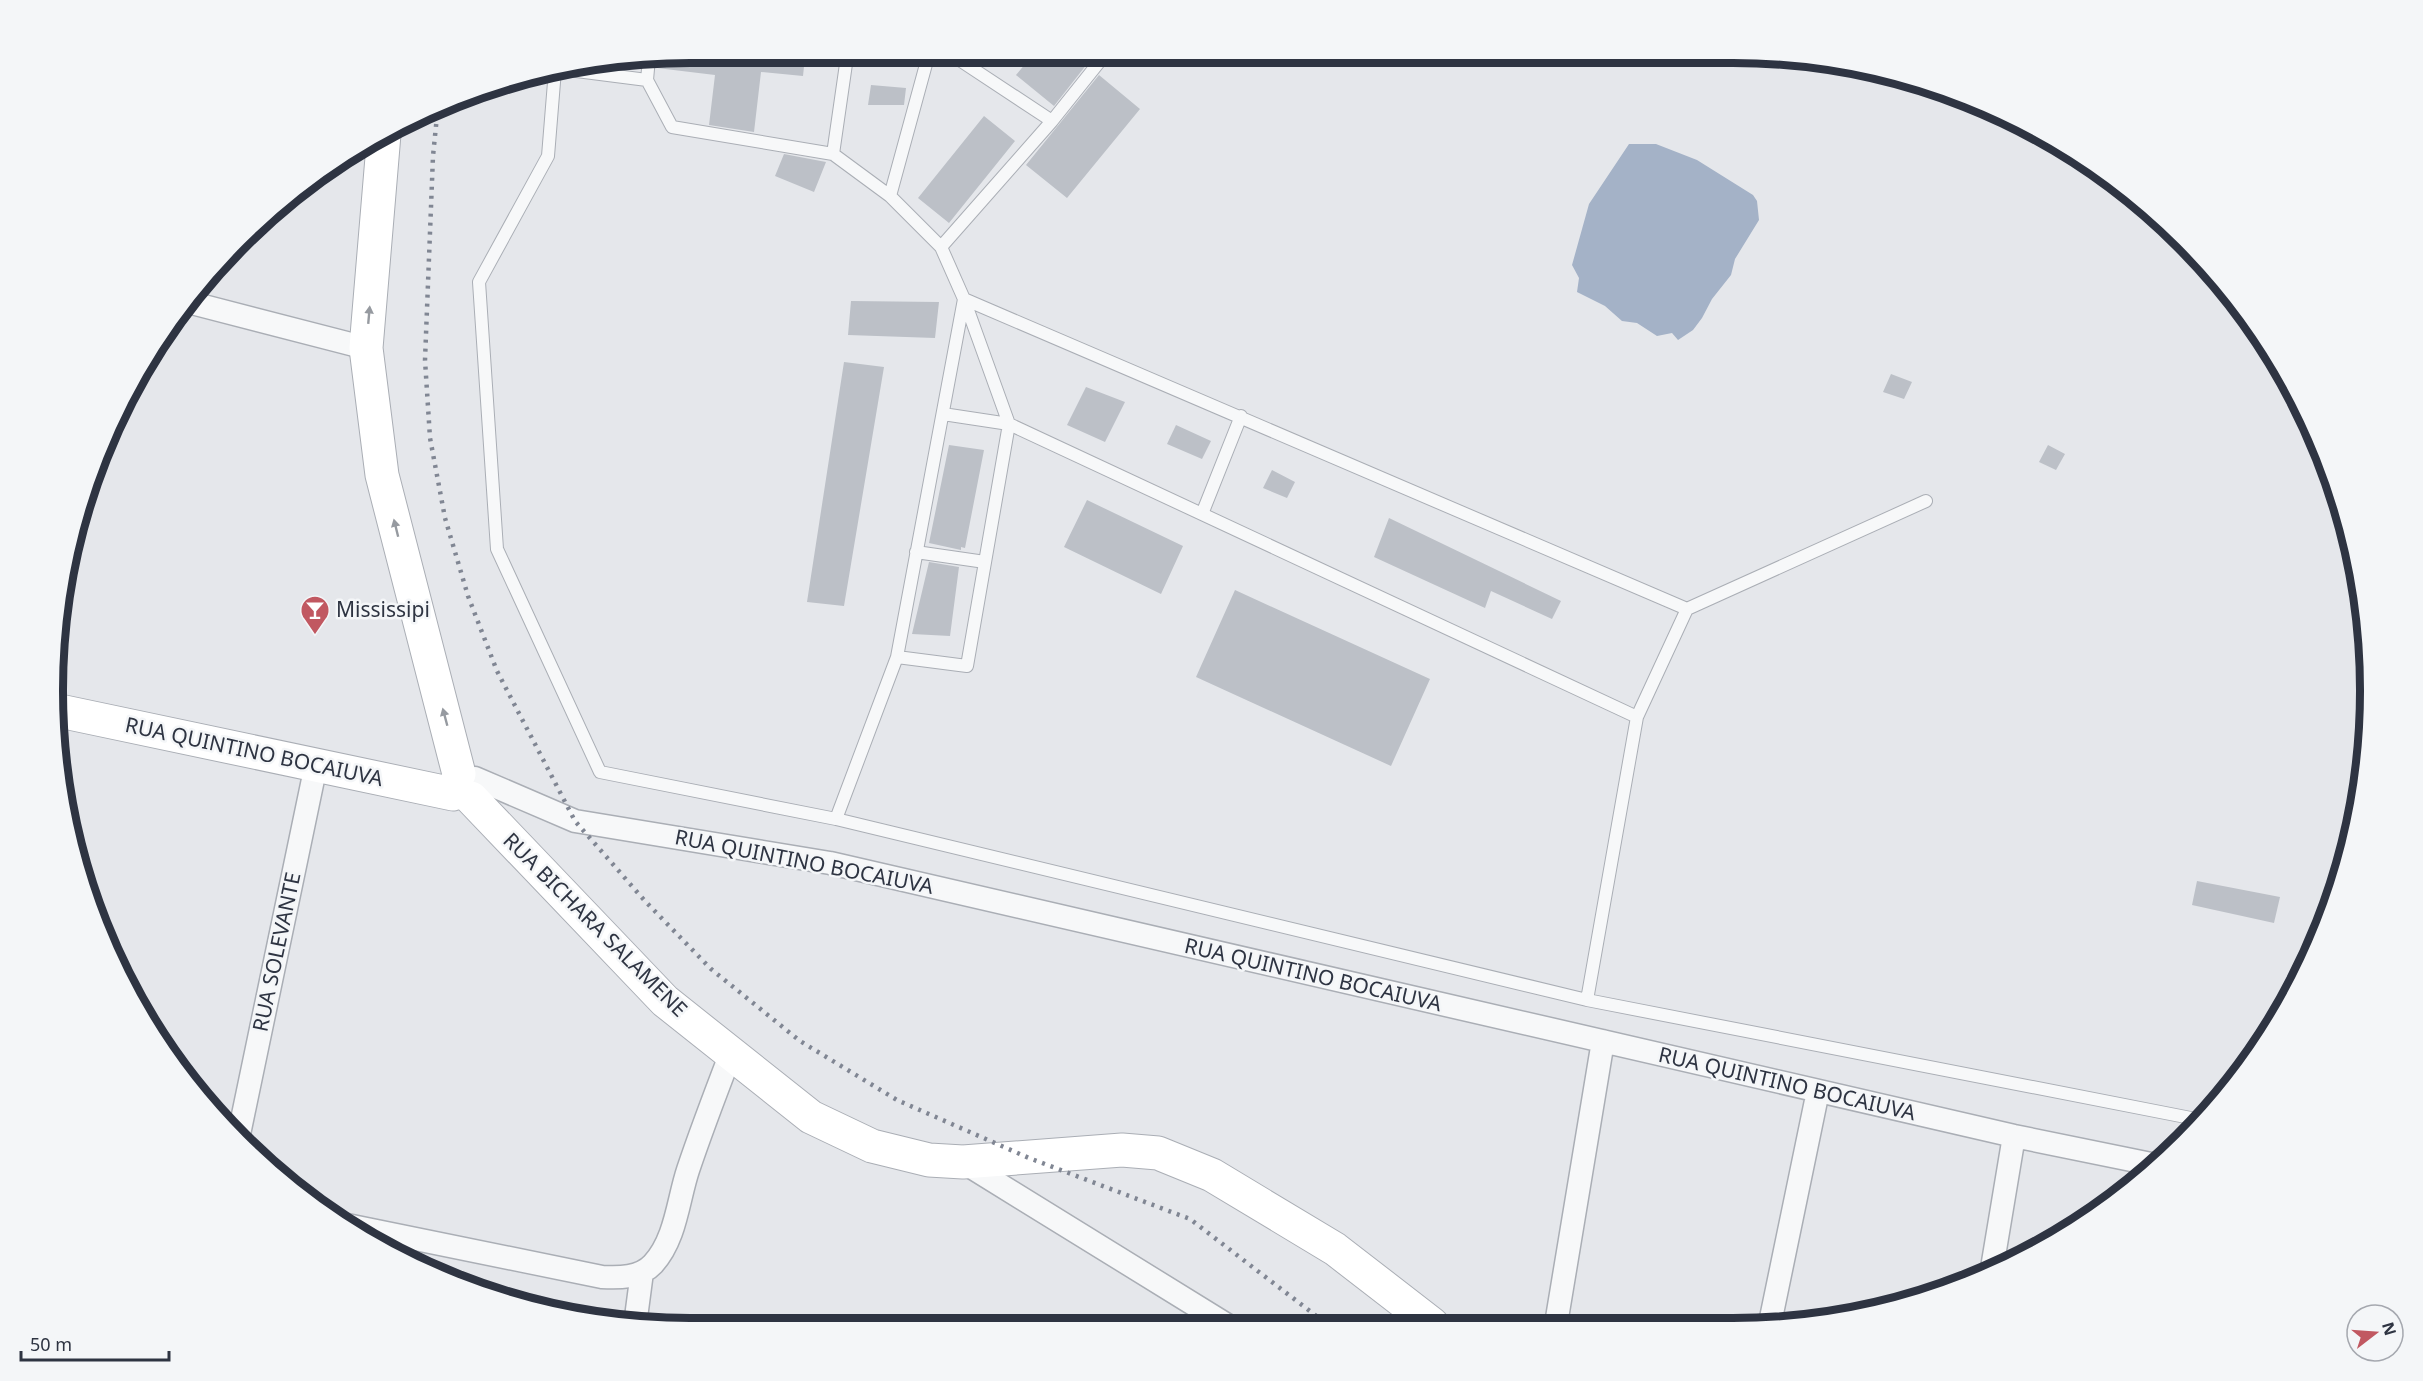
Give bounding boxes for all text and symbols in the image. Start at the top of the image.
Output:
one-way arrow [364,306,374,325]
one-way arrow [390,519,400,537]
bar icon: Mississipi [299,594,331,636]
place label: Mississipi [336,595,430,623]
one-way arrow [439,708,449,726]
street label: RUA QUINTINO BOCAIUVA [123,710,386,792]
street label: RUA QUINTINO BOCAIUVA [672,822,936,900]
street label: RUA BICHARA SALAMENE [497,826,694,1023]
street label: RUA SOLEVANTE [245,870,307,1034]
street label: RUA QUINTINO BOCAIUVA [1182,931,1445,1017]
street label: RUA QUINTINO BOCAIUVA [1656,1040,1919,1126]
north arrow [2345,1303,2405,1363]
text: N [2377,1319,2402,1338]
scale bar [21,1324,170,1362]
text: 50 m [30,1332,72,1356]

